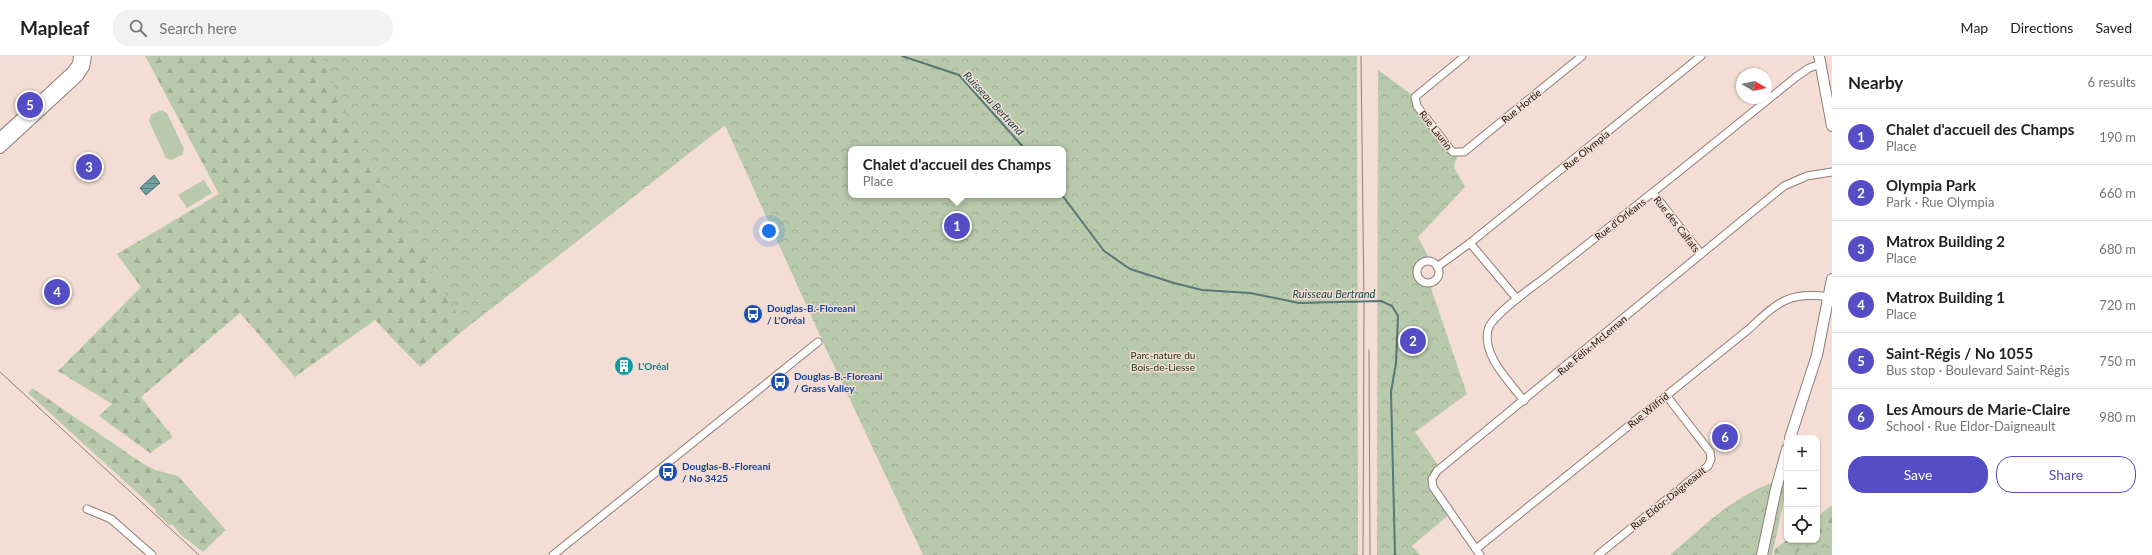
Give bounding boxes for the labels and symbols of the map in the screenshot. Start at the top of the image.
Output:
water label: Ruisseau Bertrand [961,68,1027,138]
north arrow [1736,68,1772,104]
street label: Rue Hortie [1499,86,1543,126]
pin: 5 [17,90,43,120]
street label: Rue Laurin [1417,108,1455,152]
street label: Rue Olympia [1560,128,1612,172]
pin: 3 [76,152,102,182]
street label: Rue des Calfats [1651,194,1703,254]
street label: Rue d'Orléans [1592,195,1648,243]
pin: 1 [944,211,970,241]
your location [759,221,779,241]
pin: 4 [44,277,70,307]
water label: Ruisseau Bertrand [1293,287,1376,300]
place label: Douglas-B.-Floreani / L'Oréal [767,302,856,326]
bus stop icon: Douglas-B.-Floreani / L'Oréal [742,303,764,325]
street label: Rue Félix-McLernan [1555,312,1629,378]
pin: 2 [1400,326,1426,356]
park label: Parc-nature du Bois-de-Liesse [1131,349,1195,373]
building icon: L'Oréal [613,355,635,377]
place label: L'Oréal [638,360,669,372]
place label: Douglas-B.-Floreani / Grass Valley [794,370,883,394]
bus stop icon: Douglas-B.-Floreani / Grass Valley [769,371,791,393]
street label: Rue Wilfrid [1625,390,1671,430]
pin: 6 [1712,422,1738,452]
place label: Douglas-B.-Floreani / No 3425 [682,460,771,484]
bus stop icon: Douglas-B.-Floreani / No 3425 [657,461,679,483]
street label: Rue Eldor-Daigneault [1628,464,1708,532]

